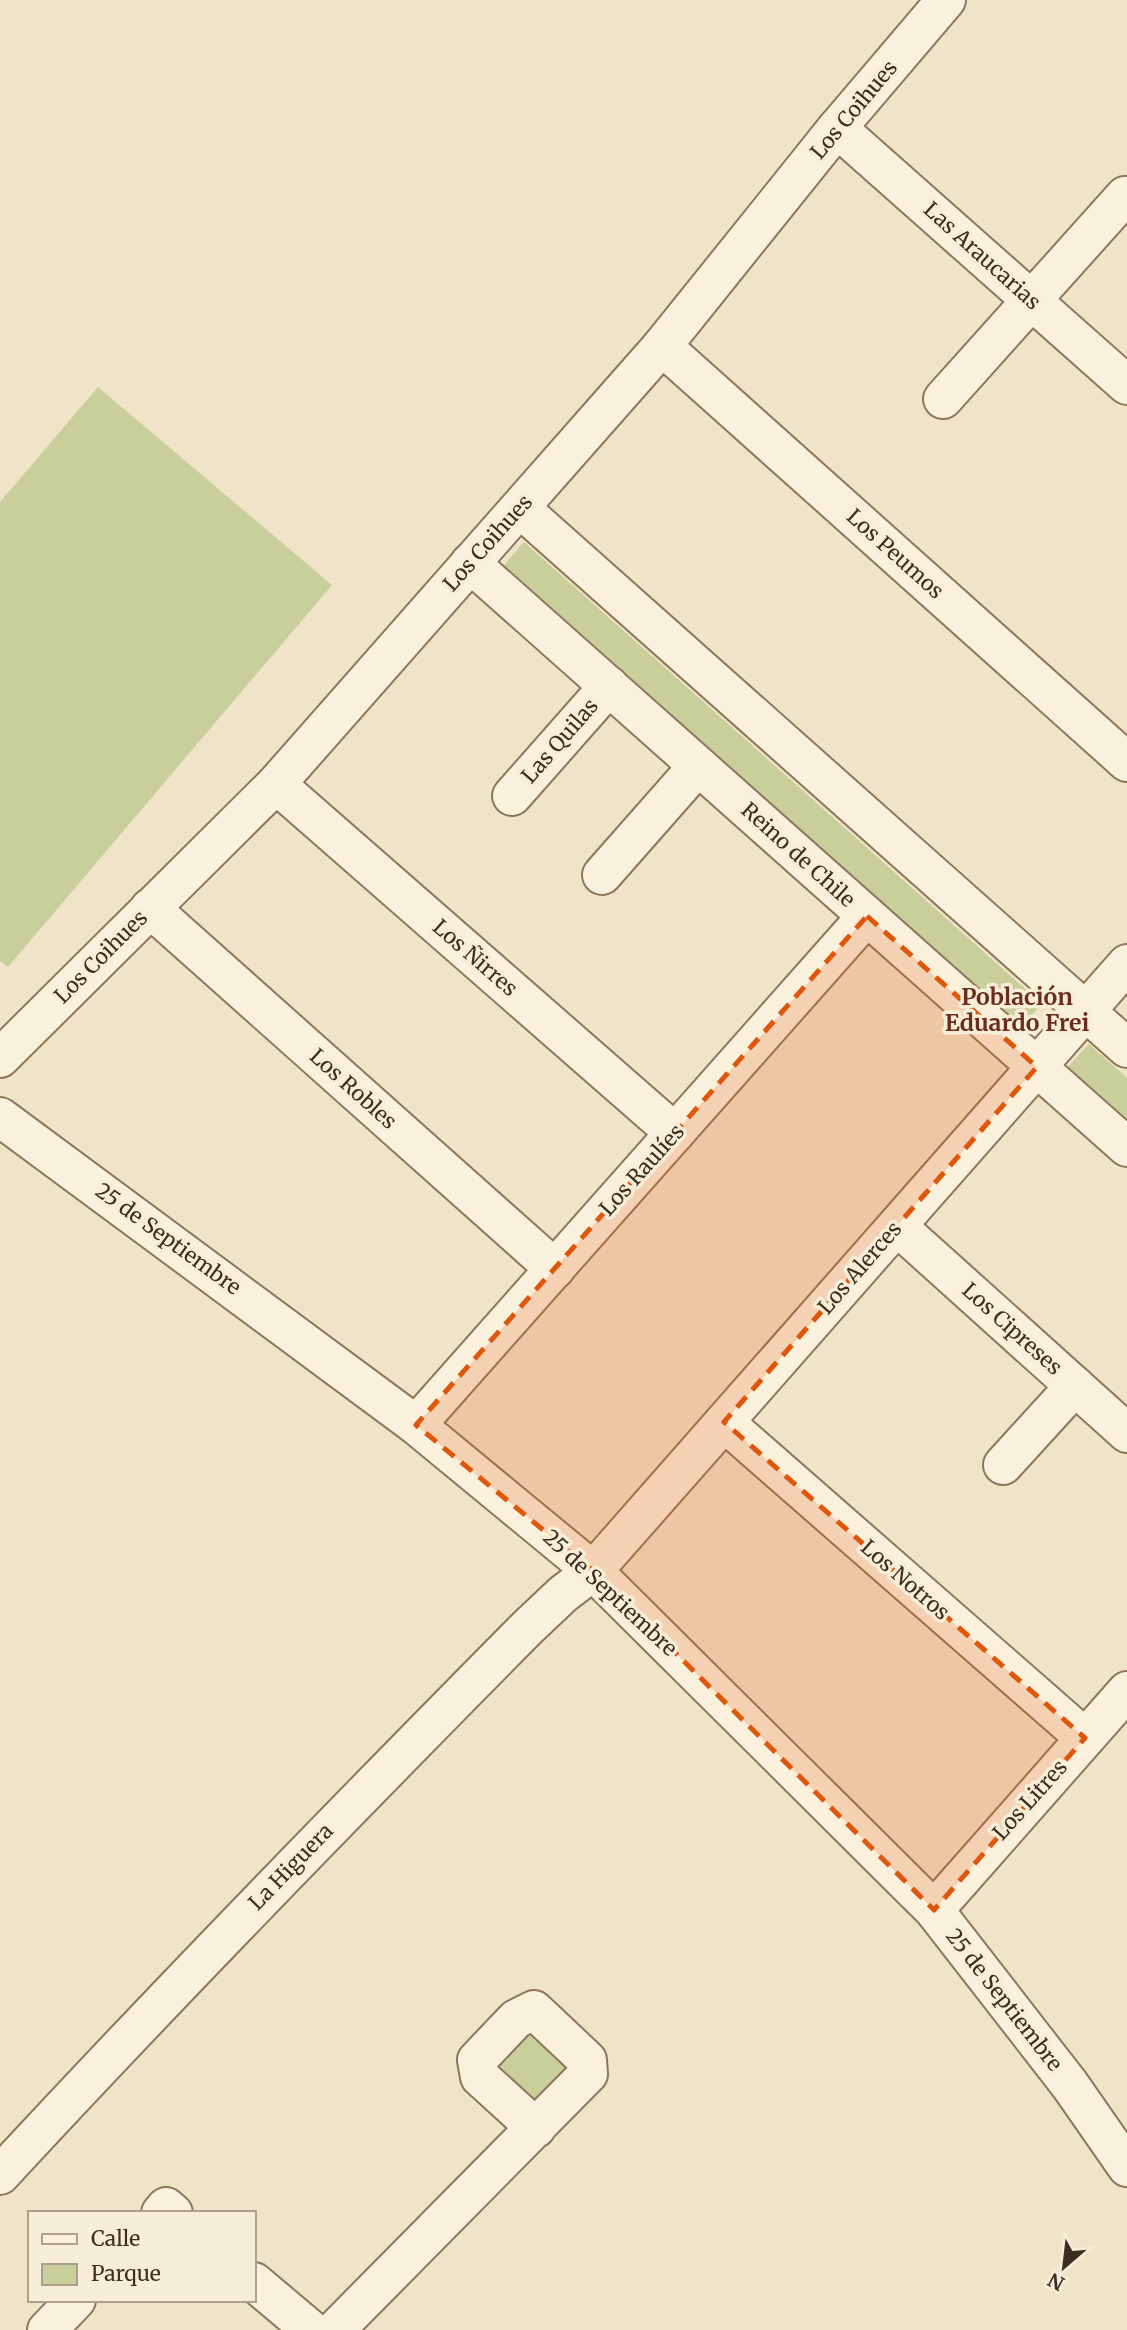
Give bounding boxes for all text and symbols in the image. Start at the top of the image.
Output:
street label: Los Coihues [804,55,903,165]
street label: Las Araucarias [918,196,1046,315]
street label: Los Coihues [437,489,538,597]
street label: Los Peumos [841,503,949,604]
street label: Las Quilas [515,693,604,789]
street label: Reino de Chile [736,796,861,913]
street label: Los Coihues [48,904,153,1009]
street label: Los Ñirres [427,913,523,1002]
district label: Población Eduardo Frei [945,982,1089,1037]
street label: Los Robles [304,1043,402,1135]
street label: Los Raulíes [593,1118,690,1221]
street label: 25 de Septiembre [90,1177,246,1301]
street label: Los Alerces [812,1216,907,1320]
street label: Los Cipreses [957,1277,1068,1381]
street label: 25 de Septiembre [538,1524,683,1662]
street label: Los Notros [855,1534,955,1626]
street label: Los Litres [987,1754,1073,1845]
street label: La Higuera [243,1818,339,1916]
street label: 25 de Septiembre [940,1923,1068,2076]
legend [28,2211,256,2302]
text: Calle [91,2225,140,2252]
north arrow [1029,2232,1099,2302]
text: Parque [91,2260,161,2287]
text: N [1044,2268,1068,2296]

